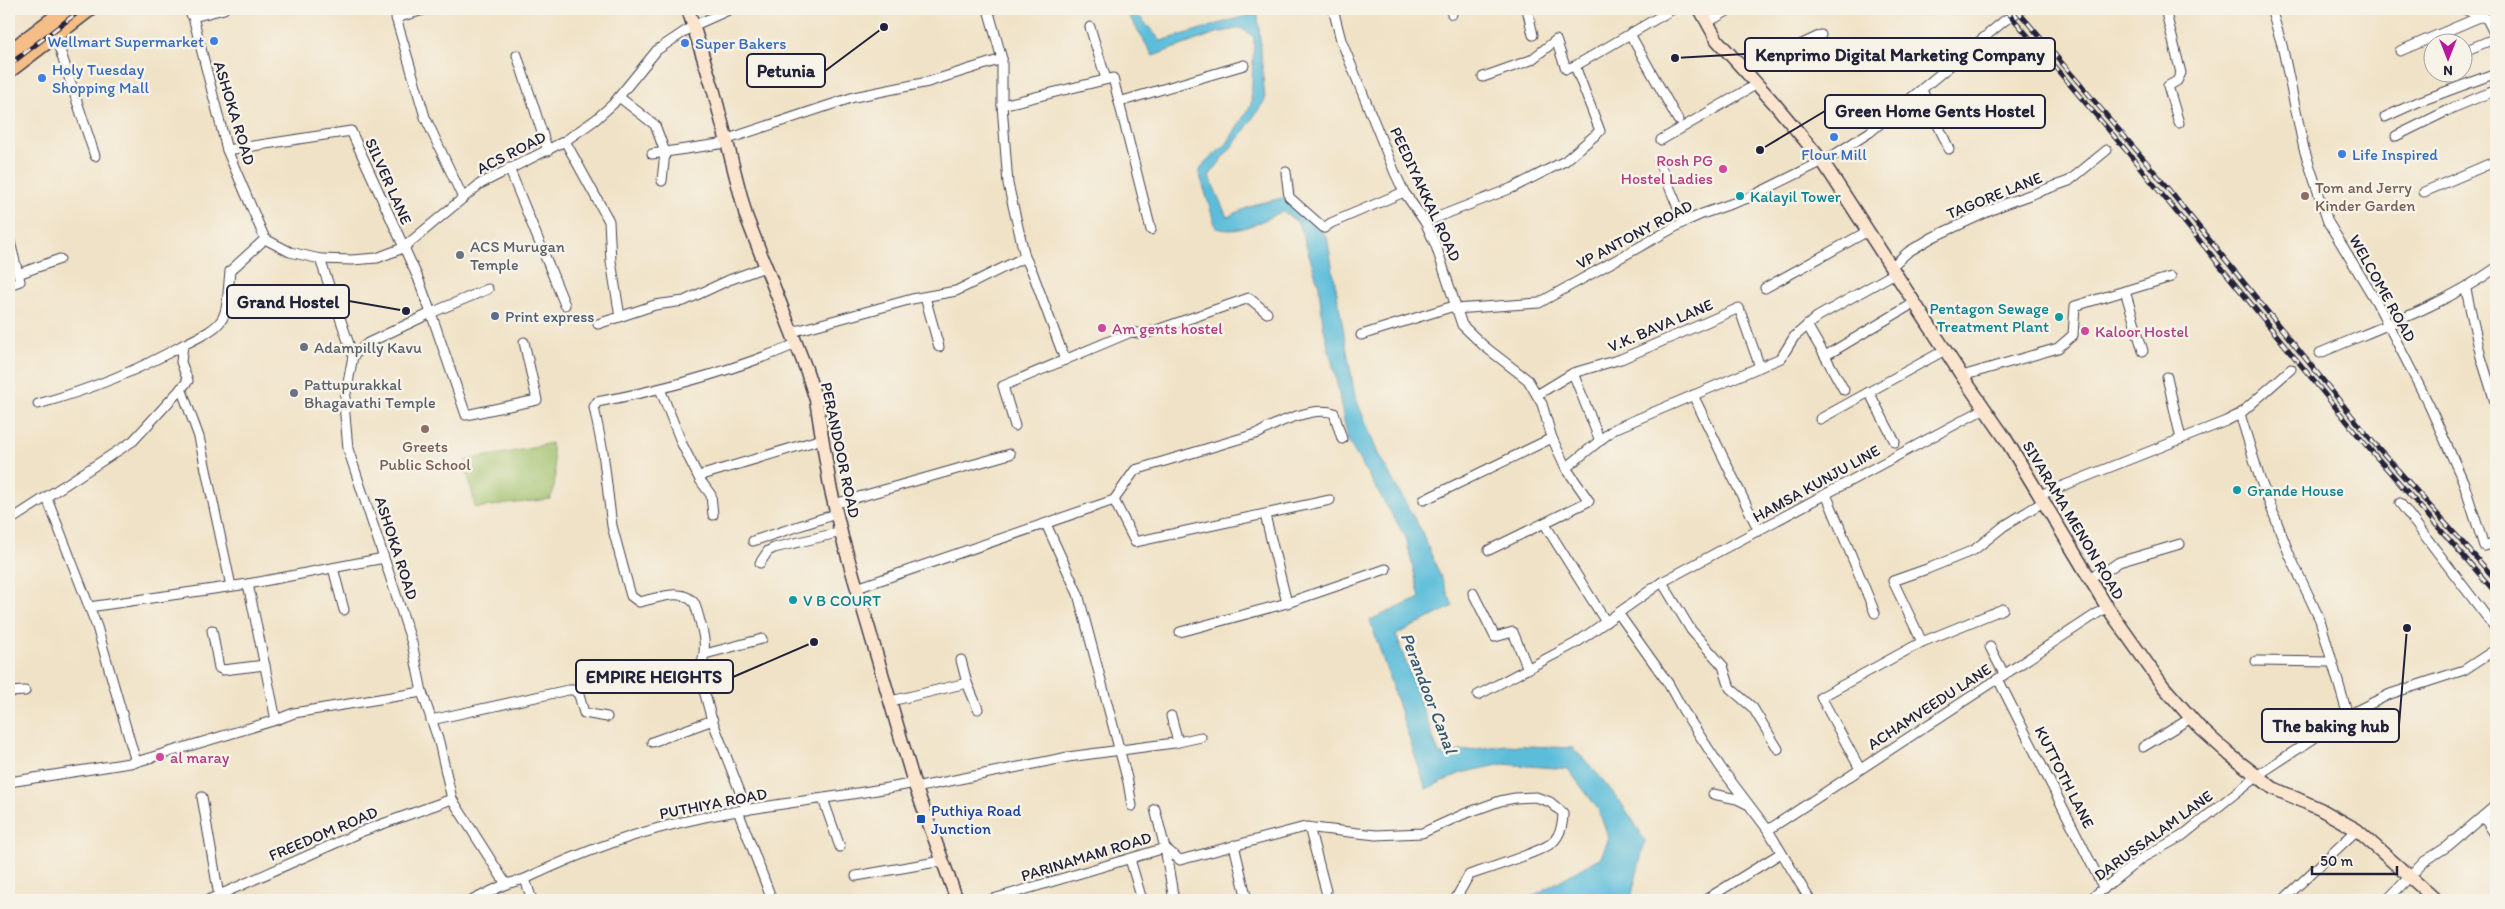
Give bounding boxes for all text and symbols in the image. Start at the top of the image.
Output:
place label: Wellmart Supermarket [47,32,204,51]
north arrow [2422,32,2472,82]
place label: Super Bakers [695,34,786,53]
marker: Wellmart Supermarket [208,35,220,47]
marker: Super Bakers [679,37,691,49]
callout: Kenprimo Digital Marketing Company [1745,38,2055,71]
text: Kenprimo Digital Marketing Company [1755,44,2045,66]
callout: Petunia [747,54,825,87]
street label: ASHOKA ROAD [210,59,259,167]
place label: Holy Tuesday Shopping Mall [52,60,149,97]
text: Petunia [757,60,816,82]
text: N [2443,62,2453,79]
marker: Holy Tuesday Shopping Mall [36,72,48,84]
callout: Green Home Gents Hostel [1825,95,2045,128]
text: Green Home Gents Hostel [1835,100,2036,122]
street label: PEEDIYAKKAL ROAD [1386,124,1465,264]
street label: ACS ROAD [473,127,549,178]
marker: Flour Mill [1828,131,1840,143]
street label: SILVER LANE [361,135,416,228]
place label: Flour Mill [1801,145,1867,164]
place label: Life Inspired [2352,145,2438,164]
marker: Life Inspired [2336,148,2348,160]
place label: Rosh PG Hostel Ladies [1621,151,1713,188]
marker: Rosh PG Hostel Ladies [1717,163,1729,175]
street label: TAGORE LANE [1944,168,2045,223]
place label: Tom and Jerry Kinder Garden [2315,178,2415,215]
place label: Kalayil Tower [1750,187,1841,206]
marker: Kalayil Tower [1734,190,1746,202]
marker: Tom and Jerry Kinder Garden [2299,190,2311,202]
street label: VP ANTONY ROAD [1573,196,1696,273]
street label: WELCOME ROAD [2345,231,2420,345]
place label: ACS Murugan Temple [470,237,565,274]
marker: ACS Murugan Temple [454,249,466,261]
callout: Grand Hostel [227,285,349,318]
text: Grand Hostel [237,291,340,313]
street label: V.K. BAVA LANE [1605,295,1716,356]
place label: Pentagon Sewage Treatment Plant [1930,299,2049,336]
place label: Print express [505,307,594,326]
marker: Print express [489,310,501,322]
marker: Pentagon Sewage Treatment Plant [2053,311,2065,323]
place label: Am gents hostel [1112,319,1223,338]
marker: Am gents hostel [1096,322,1108,334]
place label: Kaloor Hostel [2095,322,2189,341]
marker: Kaloor Hostel [2079,325,2091,337]
place label: Adampilly Kavu [314,338,422,357]
marker: Adampilly Kavu [298,341,310,353]
place label: Pattupurakkal Bhagavathi Temple [304,375,436,412]
street label: PERANDOOR ROAD [817,380,864,520]
marker: Pattupurakkal Bhagavathi Temple [288,387,300,399]
marker: Greets Public School [419,423,431,435]
place label: Greets Public School [379,437,471,474]
street label: SIVARAMA MENON ROAD [2019,437,2129,603]
street label: HAMSA KUNJU LINE [1749,440,1883,526]
place label: Grande House [2247,481,2344,500]
marker: Grande House [2231,484,2243,496]
street label: ASHOKA ROAD [371,494,422,602]
place label: V B COURT [803,591,881,610]
marker: V B COURT [787,594,799,606]
water label: Perandoor Canal [1396,629,1463,758]
street label: ACHAMVEEDU LANE [1864,659,1995,753]
callout: EMPIRE HEIGHTS [576,660,733,693]
text: EMPIRE HEIGHTS [586,666,722,688]
callout: The baking hub [2262,709,2399,742]
text: The baking hub [2272,715,2389,737]
street label: KUTTOTH LANE [2031,723,2099,832]
place label: al maray [170,748,230,767]
marker: al maray [154,751,166,763]
street label: PUTHIYA ROAD [658,784,769,823]
street label: DARUSSALAM LANE [2090,786,2216,885]
place label: Puthiya Road Junction [931,801,1021,838]
street label: FREEDOM ROAD [266,802,381,865]
marker: Puthiya Road Junction [915,813,927,825]
street label: PARINAMAM ROAD [1019,827,1154,885]
scale bar [2312,844,2398,876]
text: 50 m [2320,852,2353,870]

